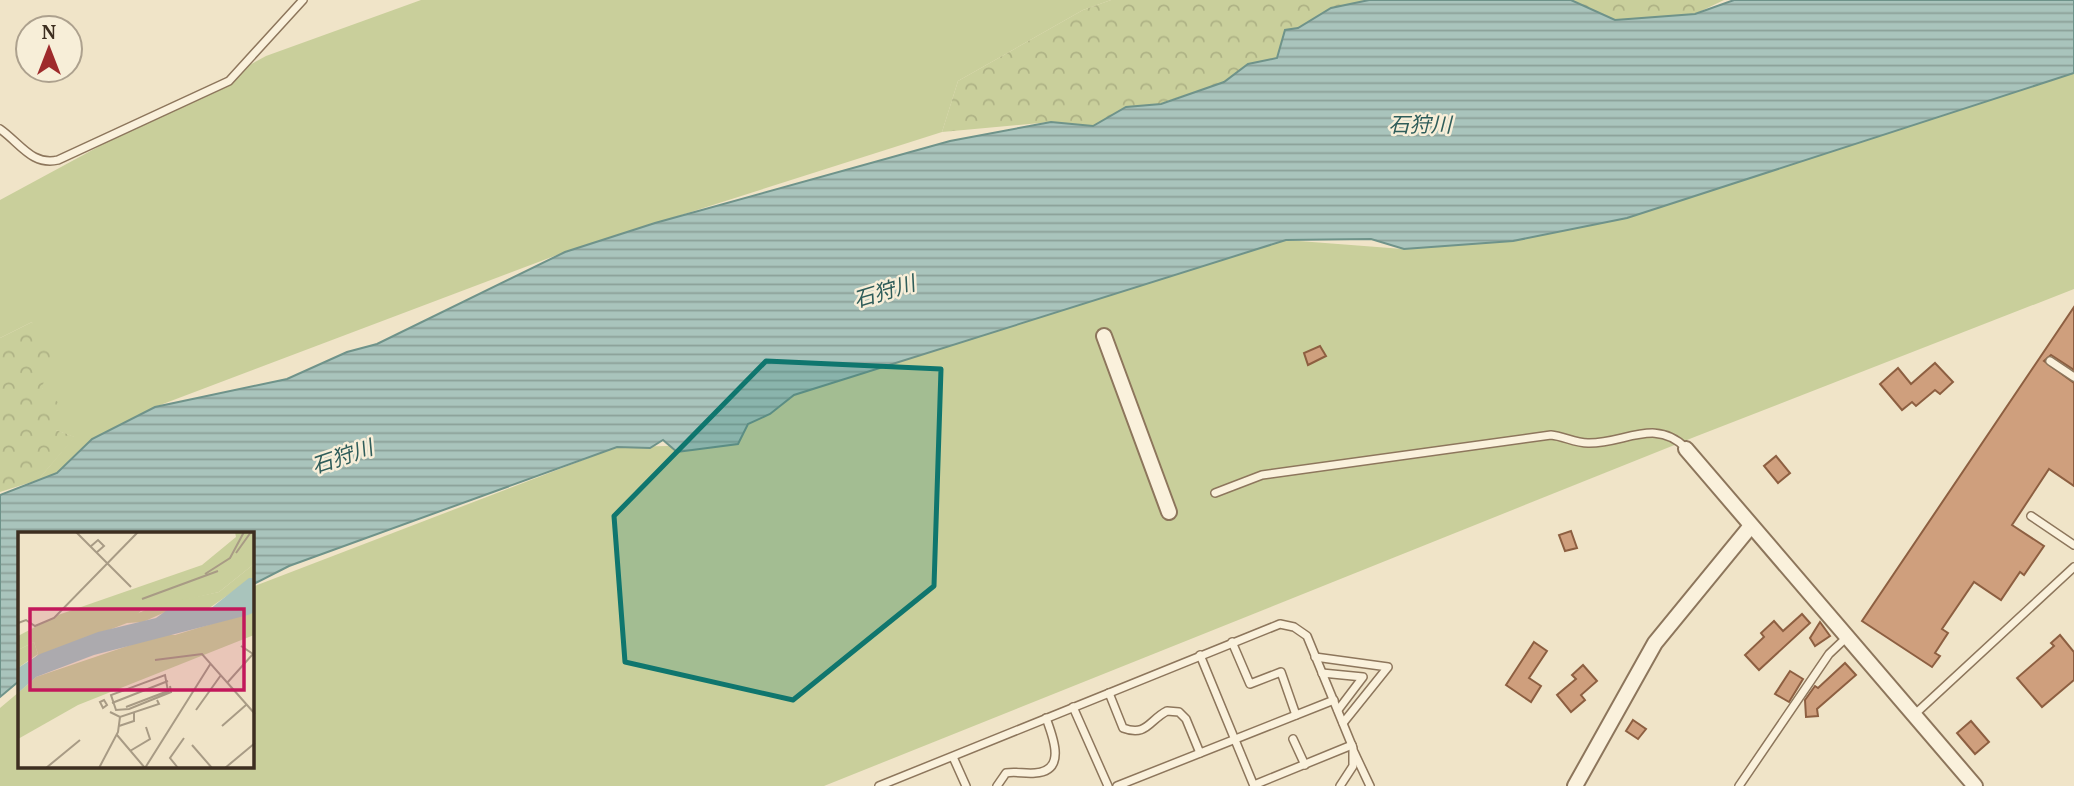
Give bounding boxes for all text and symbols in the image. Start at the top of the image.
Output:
north arrow [14,14,84,84]
text: N [42,19,57,44]
water label: 石狩川 [1389,110,1453,138]
water label: 石狩川 [850,268,920,314]
water label: 石狩川 [308,432,378,479]
inset map [18,532,254,768]

